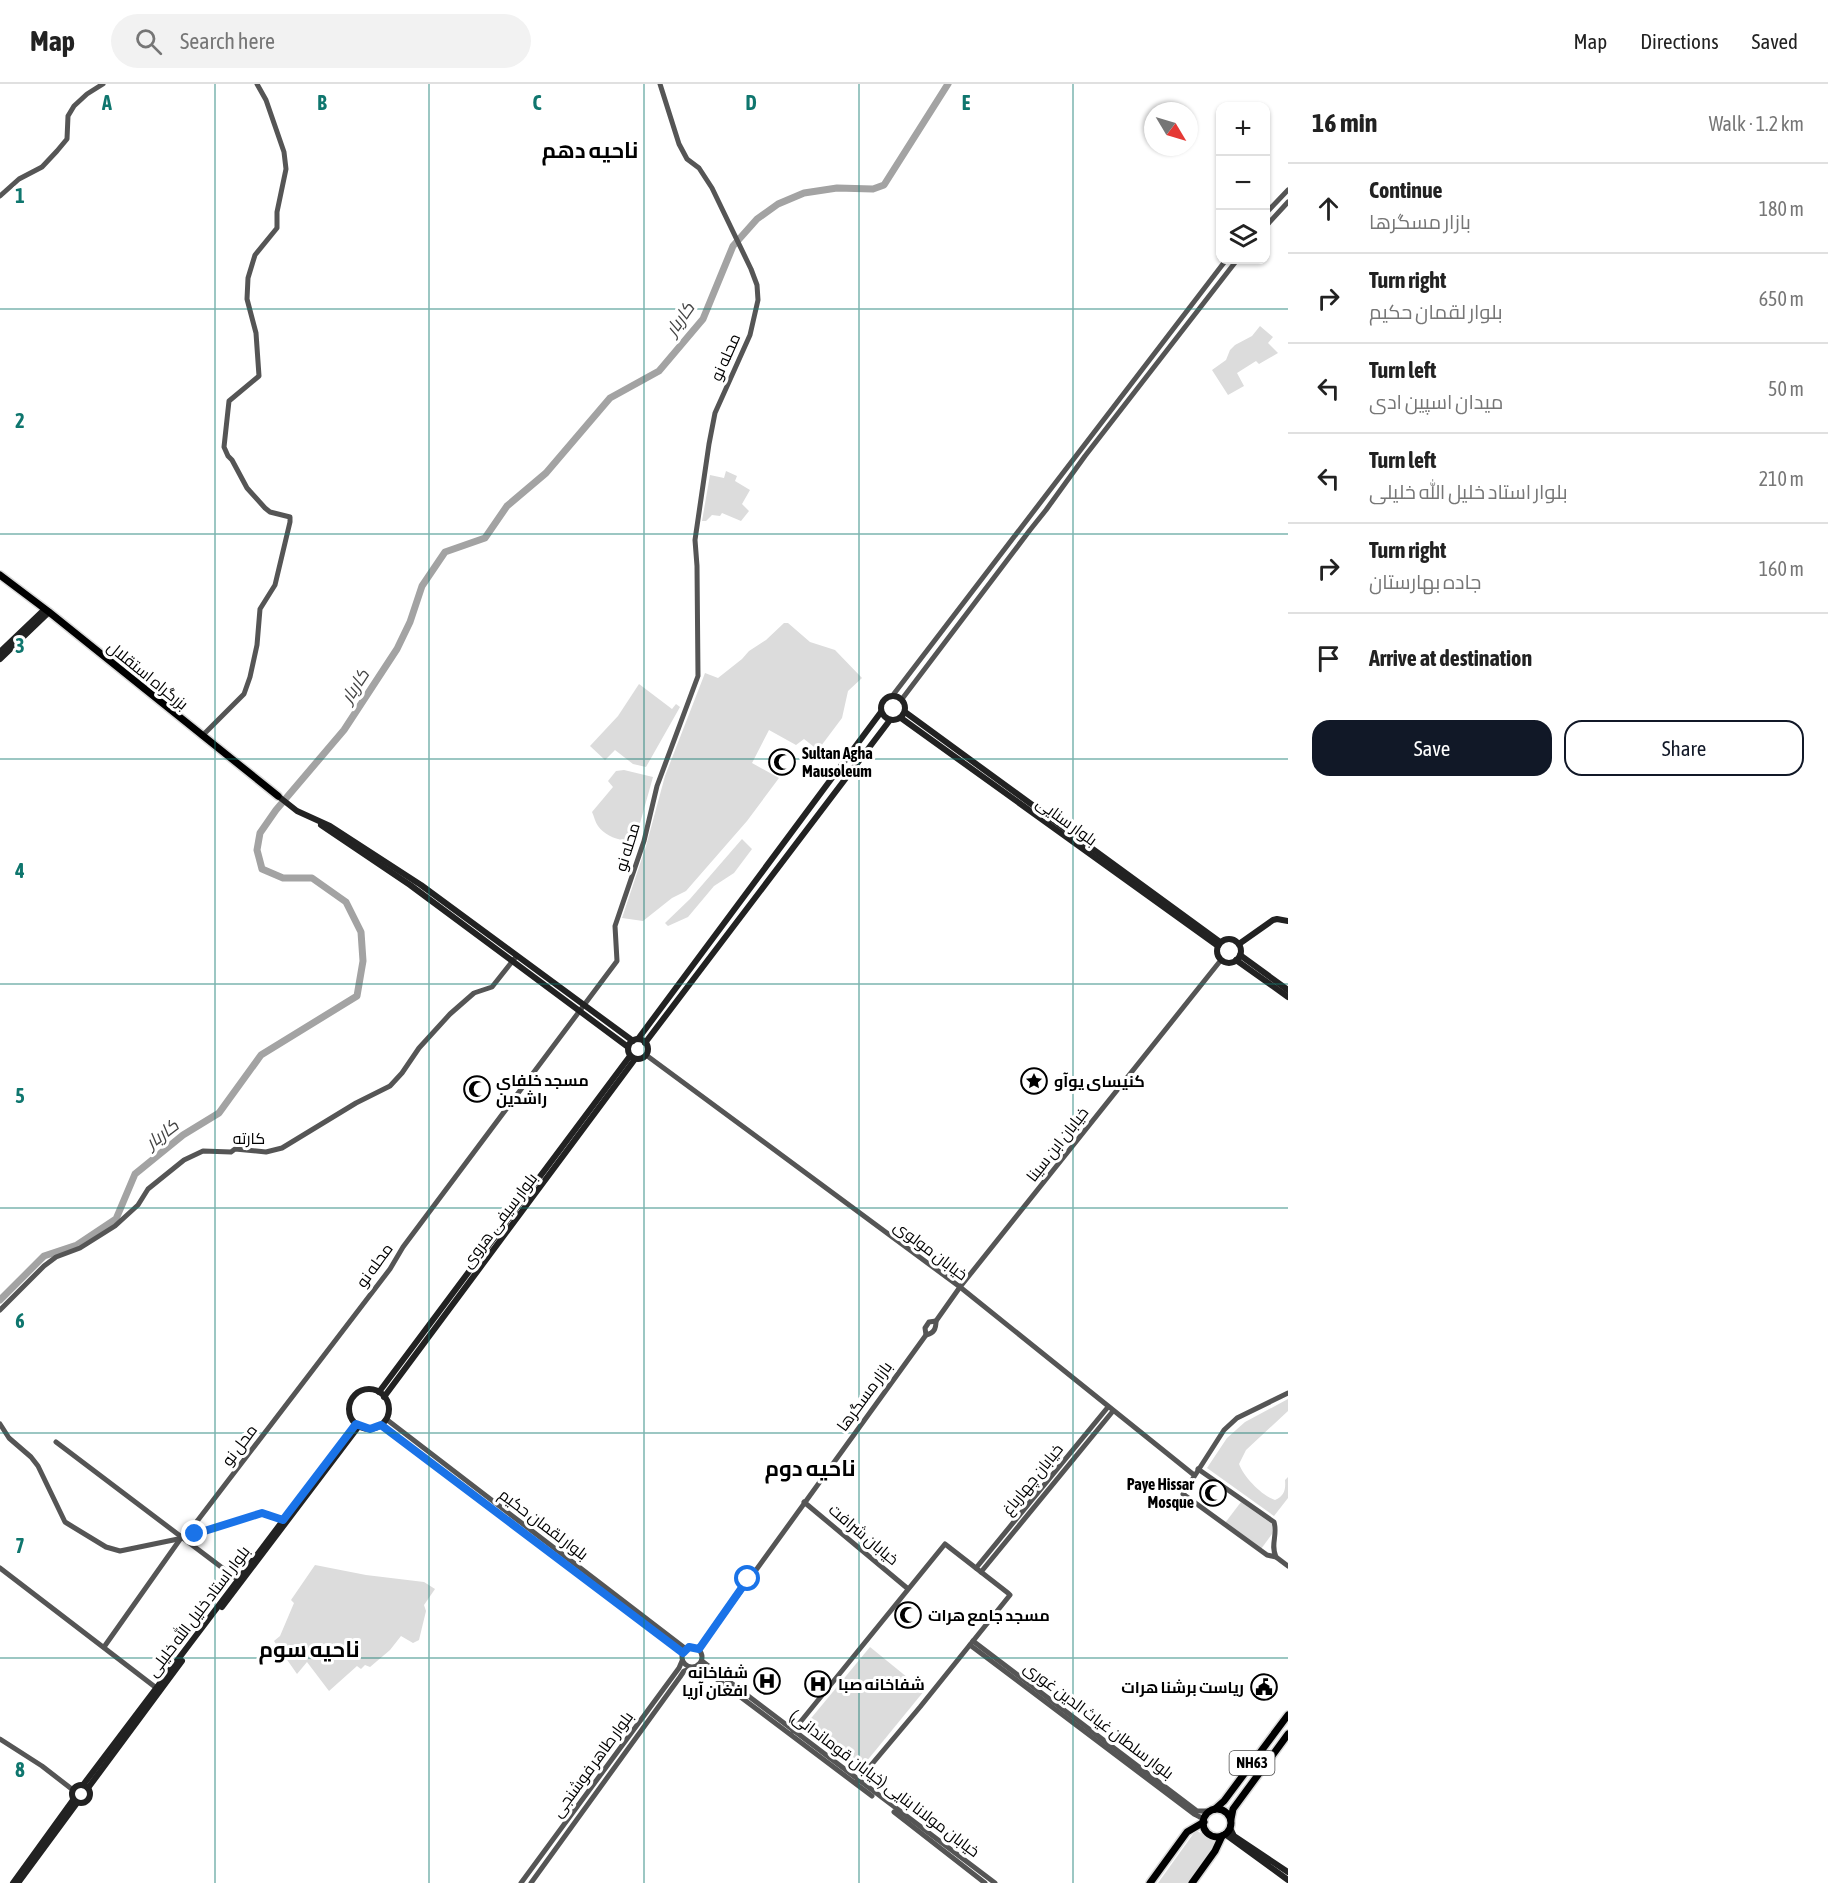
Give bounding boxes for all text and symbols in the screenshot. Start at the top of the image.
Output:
search box [111,14,531,68]
text: Map [30,25,75,57]
icon: search [132,25,165,58]
text: Search here [180,28,275,54]
text: Map [1573,29,1607,53]
text: Directions [1640,29,1719,53]
text: Saved [1752,29,1798,53]
text: A [101,91,112,114]
text: B [317,91,327,114]
text: C [533,91,542,114]
text: D [745,91,757,114]
text: E [962,91,971,114]
north arrow [1144,102,1198,156]
map controls [1216,102,1270,264]
button: + [1216,102,1270,156]
text: 16 min [1312,108,1377,138]
text: Walk · 1.2 km [1709,112,1804,135]
district label: ناحیه دهم [542,137,638,166]
button: − [1216,156,1270,210]
text: Continue [1369,177,1443,203]
text: 1 [15,184,25,207]
icon: ahead [1312,192,1345,225]
text: 180 m [1759,197,1804,220]
button: layers [1216,210,1270,264]
text: بازار مسگرها [1369,210,1471,233]
text: Turn right [1369,267,1446,293]
icon: right [1312,282,1345,315]
text: 650 m [1759,287,1804,310]
water label: کاربار [659,297,699,341]
text: بلوار لقمان حکیم [1369,300,1502,323]
street label: محله نو [707,331,744,384]
text: Turn left [1369,357,1436,383]
icon: left [1312,372,1345,405]
text: 50 m [1768,377,1804,400]
text: میدان اسپین ادی [1369,390,1503,413]
text: 2 [15,409,25,432]
text: Turn left [1369,447,1436,473]
icon: left [1312,462,1345,495]
text: 210 m [1759,467,1804,490]
text: بلوار استاد خلیل الله خلیلی [1369,480,1568,503]
text: Turn right [1369,537,1446,563]
icon: right [1312,552,1345,585]
text: 160 m [1759,557,1804,580]
text: جاده بهارستان [1369,570,1481,593]
text: 3 [15,634,25,657]
street label: بزرگراه استقلال [103,637,192,715]
icon: arrive [1312,642,1345,675]
text: Arrive at destination [1369,645,1532,671]
water label: کاربار [335,664,374,708]
button: Save [1312,720,1552,776]
button: Share [1564,720,1804,776]
place label: Sultan Agha Mausoleum [802,744,873,780]
mosque icon: Sultan Agha Mausoleum [767,747,797,777]
street label: بلوار سنایی [1032,793,1101,851]
street label: محله نو [611,821,644,874]
text: 4 [14,859,25,882]
place icon: کنیسای یوآو [1019,1066,1049,1096]
place label: مسجد خلفای راشدین [496,1071,589,1108]
place label: کنیسای یوآو [1054,1072,1145,1091]
mosque icon: مسجد خلفای راشدین [462,1074,492,1104]
text: 5 [15,1084,25,1107]
street label: خیابان ابن سینا [1022,1103,1093,1186]
water label: کاربار [139,1114,183,1154]
street label: کارته [233,1129,265,1148]
street label: بلوار سیفی هروی [457,1169,542,1272]
street label: خیابان مولوی [889,1216,971,1285]
street label: محله نو [352,1240,397,1291]
text: 6 [15,1309,25,1332]
street label: بازار مسگرها [833,1358,896,1435]
street label: محل نو [218,1421,262,1470]
street label: خیابان چهارباغ [998,1440,1068,1520]
district label: ناحیه دوم [764,1455,856,1484]
place label: Paye Hissar Mosque [1127,1475,1194,1511]
mosque icon: Paye Hissar Mosque [1198,1478,1228,1508]
street label: بلوار لقمان حکیم [494,1485,592,1566]
street label: خیابان شرافت [824,1500,902,1570]
route end [181,1520,207,1546]
text: 7 [15,1534,25,1557]
street label: بلوار استاد خلیل الله خلیلی [142,1542,255,1681]
route start [734,1565,760,1591]
mosque icon: مسجد جامع هرات [893,1600,923,1630]
place label: مسجد جامع هرات [928,1606,1050,1626]
district label: ناحیه سوم [258,1636,360,1665]
street label: بلوار سلطان غیاث الدین غوری [1019,1658,1177,1784]
place label: شفاخانه افغان آریا [682,1663,748,1700]
hospital icon: شفاخانه افغان آریا [752,1666,782,1696]
hospital icon: شفاخانه صبا [803,1669,833,1699]
public building icon: ریاست برشنا هرات [1249,1672,1279,1702]
place label: شفاخانه صبا [838,1675,925,1693]
place label: ریاست برشنا هرات [1121,1678,1244,1697]
street label: خیابان مولانا بنایی (خیابان قوماندانی) [785,1706,983,1862]
street label: بلوار طاهر فوشنجی [548,1708,638,1822]
road number: NH63 [1230,1751,1274,1775]
text: 8 [15,1758,25,1781]

